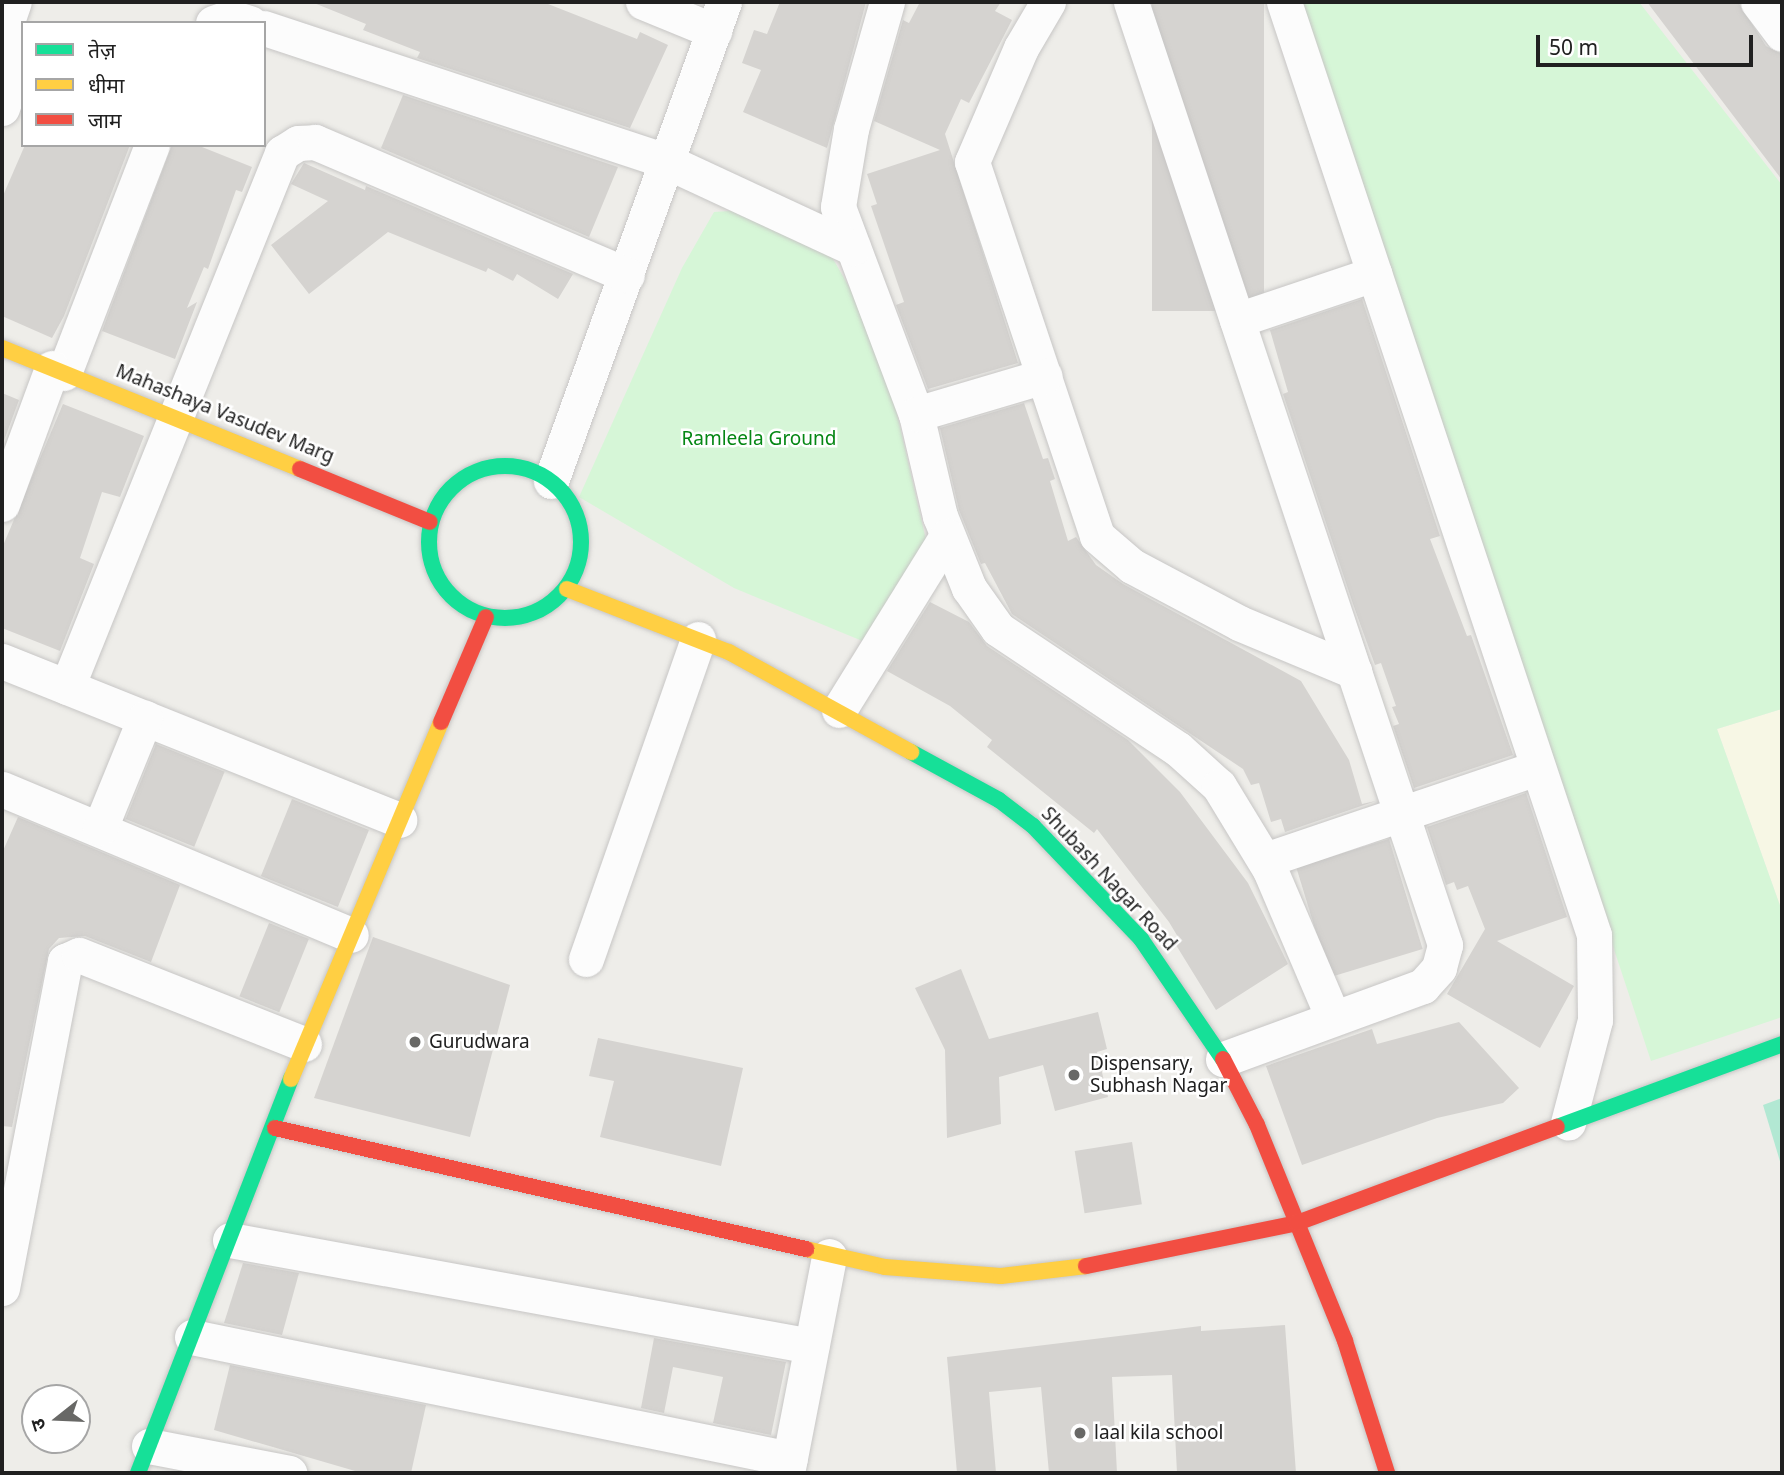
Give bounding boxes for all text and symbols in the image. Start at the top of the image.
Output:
legend [21,21,266,147]
scale bar [1539,21,1756,65]
text: 50 m [1549,33,1598,61]
text: तेज़ [88,36,116,64]
text: धीमा [88,71,124,99]
text: जाम [88,106,122,134]
street label: Mahashaya Vasudev Marg [113,360,337,468]
park label: Ramleela Ground [681,428,837,450]
street label: Shubash Nagar Road [1037,803,1181,955]
place label: Gurudwara [429,1031,530,1053]
marker: Gurudwara [407,1034,423,1050]
place label: Dispensary, Subhash Nagar [1090,1053,1227,1097]
marker: Dispensary, Subhash Nagar [1064,1065,1084,1085]
north arrow [21,1384,91,1454]
text: उ [24,1416,52,1434]
place label: laal kila school [1094,1422,1223,1444]
marker: laal kila school [1072,1425,1088,1441]

